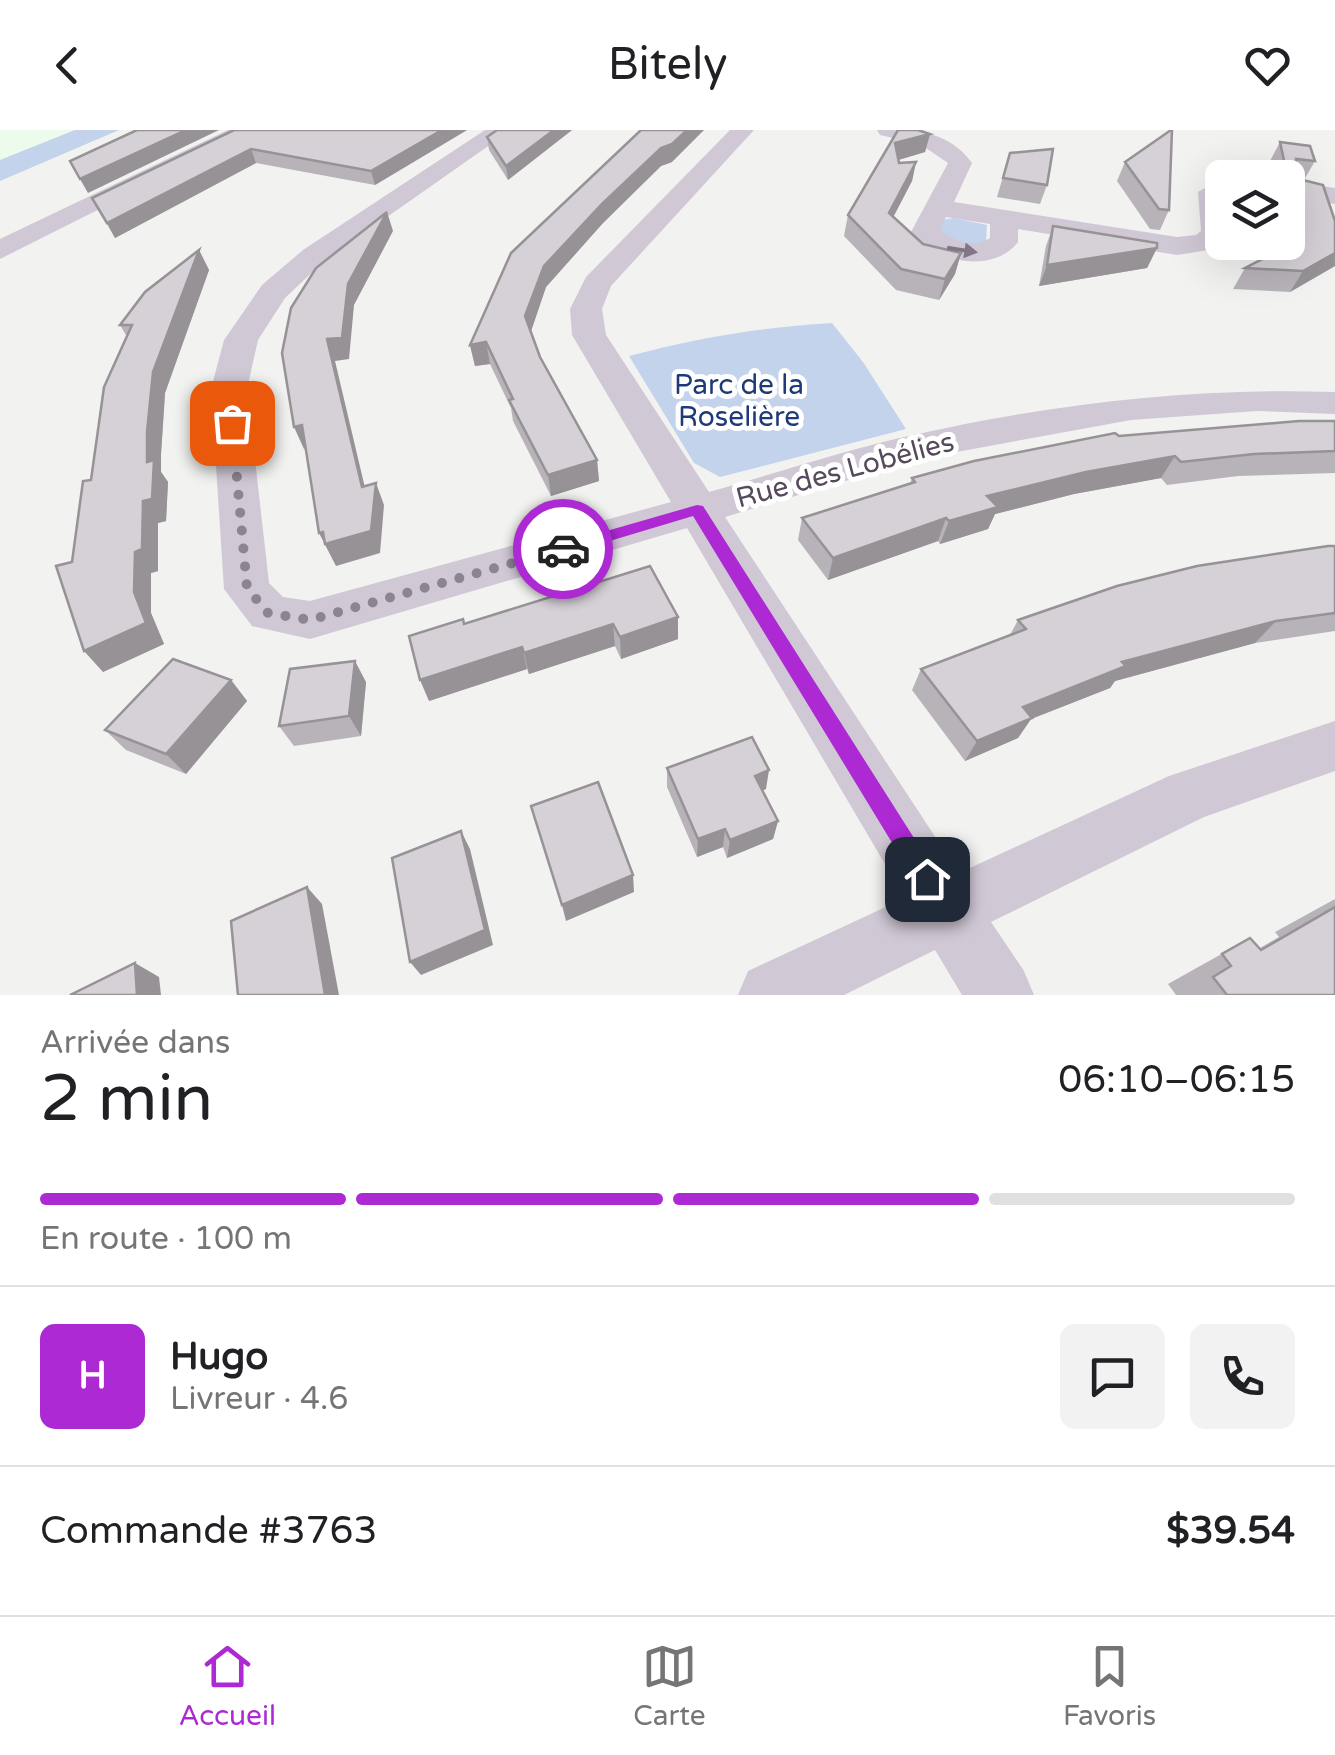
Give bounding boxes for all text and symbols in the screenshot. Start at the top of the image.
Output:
icon: back [40,38,95,93]
text: Bitely [608,38,727,92]
icon: heart [1240,38,1295,93]
map controls [1205,160,1305,260]
button: layers [1205,160,1305,260]
one-way arrow [947,242,978,258]
park label: Parc de la Roselière [674,368,804,434]
pin [190,381,275,466]
icon: bag [205,396,260,451]
street label: Rue des Lobélies [732,425,958,515]
courier [513,499,613,599]
icon: car [536,522,591,577]
pin [885,837,970,922]
icon: home [900,852,955,907]
text: Arrivée dans [40,1024,230,1062]
text: 06:10–06:15 [1058,1057,1295,1103]
text: 2 min [40,1060,213,1139]
text: En route · 100 m [40,1220,292,1258]
button: chat [1060,1324,1165,1429]
button: phone [1190,1324,1295,1429]
text: Hugo [170,1334,268,1380]
text: H [78,1353,107,1399]
text: Livreur · 4.6 [170,1380,348,1418]
text: Commande #3763 [40,1508,377,1554]
text: $39.54 [1166,1508,1295,1554]
tab: Accueil [179,1639,276,1733]
tab: Carte [633,1639,706,1733]
tab: Favoris [1063,1639,1156,1733]

